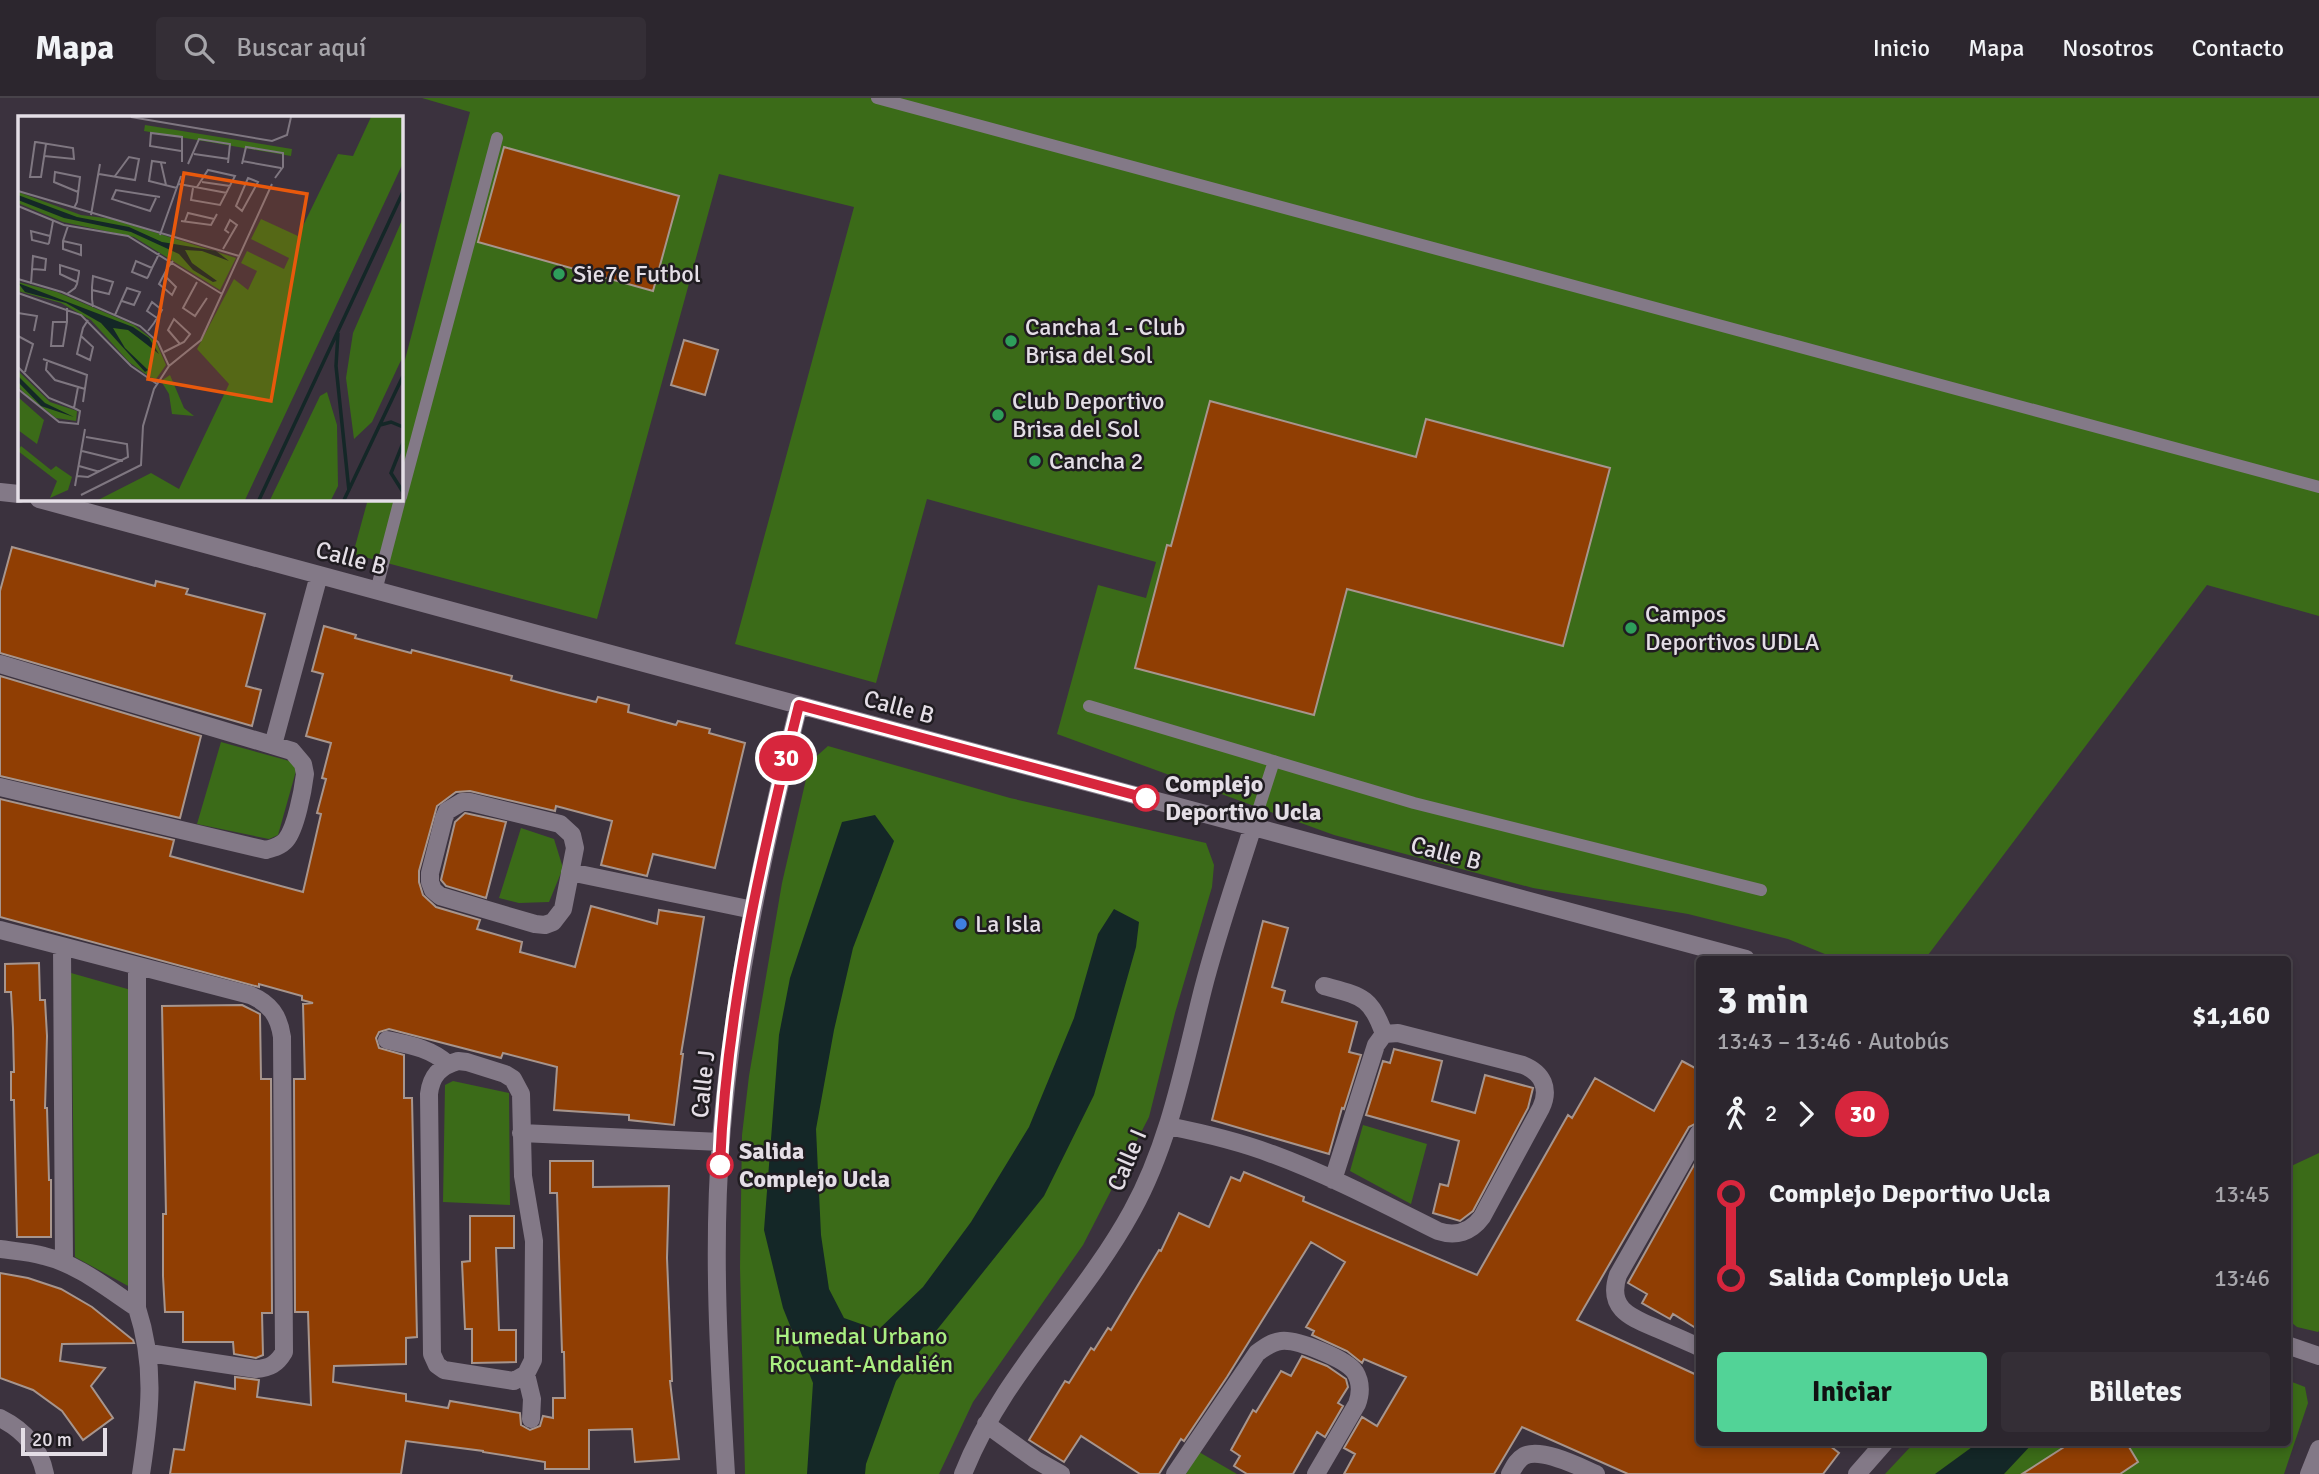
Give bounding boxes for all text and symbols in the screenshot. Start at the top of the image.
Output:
search box [156,17,646,80]
text: Mapa [35,28,114,69]
icon: search [180,29,218,67]
text: Buscar aquí [236,32,366,64]
text: Inicio [1873,33,1930,63]
text: Mapa [1968,33,2024,63]
text: Nosotros [2062,33,2154,63]
text: Contacto [2192,33,2284,63]
inset map [18,116,402,500]
place label: Sie7e Futbol [573,259,701,289]
marker: Sie7e Futbol [551,266,567,282]
place label: Cancha 1 - Club Brisa del Sol [1025,312,1185,370]
marker: Cancha 1 - Club Brisa del Sol [1003,333,1019,349]
place label: Club Deportivo Brisa del Sol [1012,386,1164,444]
marker: Club Deportivo Brisa del Sol [990,407,1006,423]
place label: Cancha 2 [1049,446,1143,476]
marker: Cancha 2 [1027,453,1043,469]
street label: Calle B [312,534,390,582]
place label: Campos Deportivos UDLA [1645,599,1820,657]
marker: Campos Deportivos UDLA [1623,620,1639,636]
street label: Calle B [860,683,938,731]
line badge: 30 [754,735,818,781]
text: 30 [773,743,799,773]
place label: Complejo Deportivo Ucla [1165,769,1321,827]
marker: Complejo Deportivo Ucla [1133,785,1159,811]
street label: Calle B [1407,829,1485,877]
place label: La Isla [975,909,1042,939]
marker: La Isla [953,916,969,932]
text: 3 min [1717,977,1809,1024]
text: $1,160 [2192,1000,2270,1032]
text: 13:43 – 13:46 · Autobús [1717,1027,1949,1056]
street label: Calle J [685,1049,721,1119]
icon: walk [1717,1095,1755,1133]
icon: forward [1787,1095,1825,1133]
text: 2 [1765,1099,1777,1128]
text: 30 [1849,1099,1875,1129]
street label: Calle I [1101,1124,1153,1196]
place label: Salida Complejo Ucla [739,1136,890,1194]
marker: Salida Complejo Ucla [707,1152,733,1178]
text: Complejo Deportivo Ucla [1769,1178,2051,1210]
text: 13:45 [2214,1180,2270,1209]
text: Salida Complejo Ucla [1769,1262,2009,1294]
text: 13:46 [2214,1264,2270,1293]
park label: Humedal Urbano Rocuant-Andalién [769,1321,953,1379]
button: Iniciar [1717,1352,1987,1432]
button: Billetes [2001,1352,2270,1432]
scale bar [21,1425,107,1457]
text: 20 m [32,1428,72,1452]

